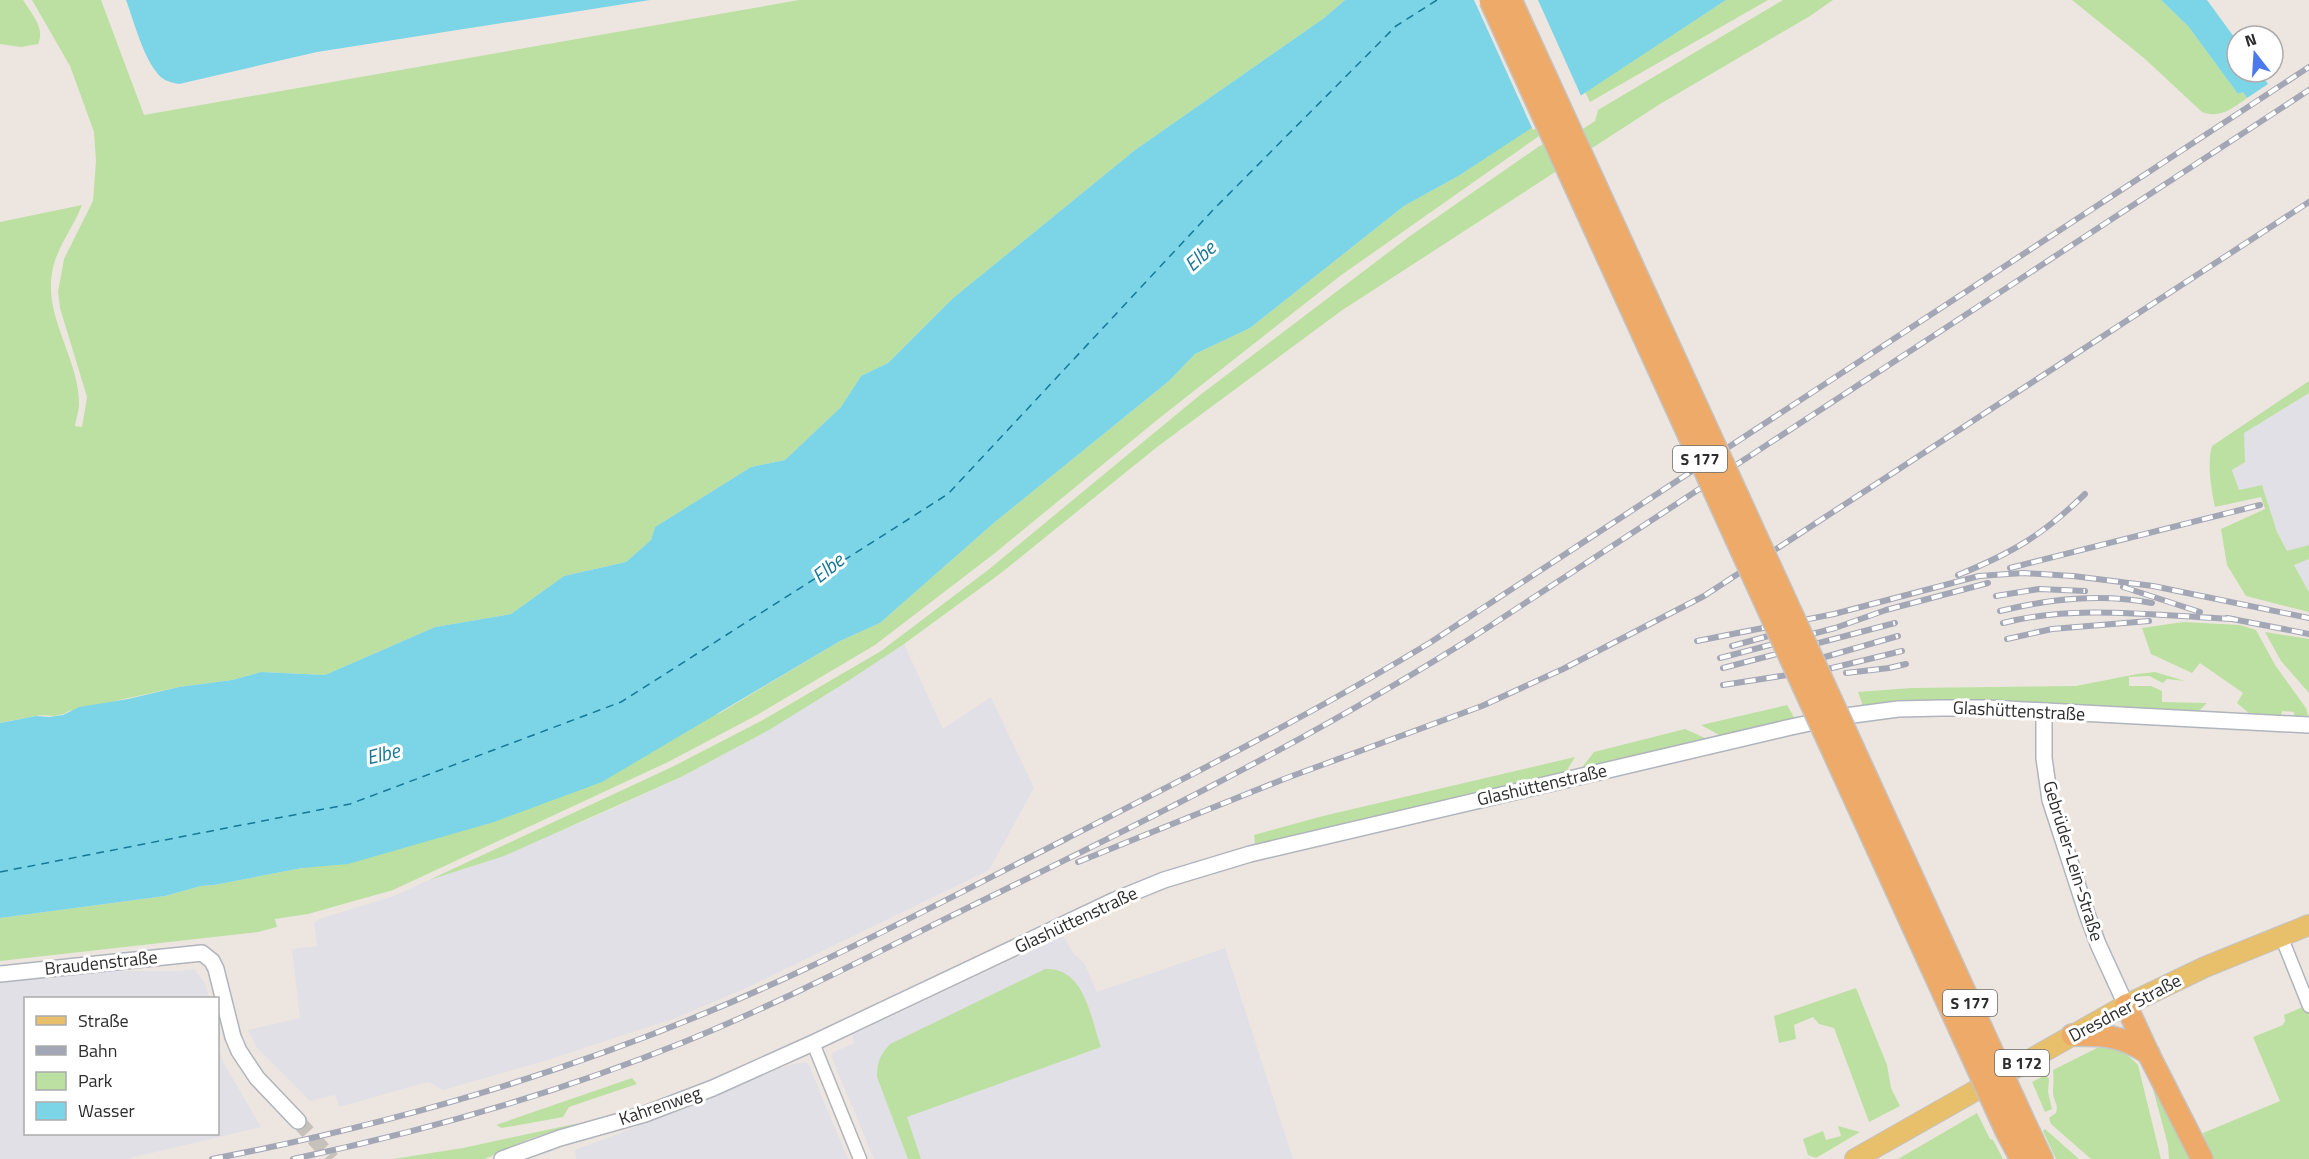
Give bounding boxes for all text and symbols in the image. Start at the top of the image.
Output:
north arrow [2225,24,2285,84]
text: N [2242,27,2259,53]
water label: Elbe [1177,232,1224,278]
road number: S 177 [1673,446,1727,472]
water label: Elbe [805,544,852,590]
street label: Glashüttenstraße [1952,694,2086,727]
water label: Elbe [363,734,405,773]
street label: Glashüttenstraße [1474,756,1610,813]
street label: Gebrüder-Lein-Straße [2036,777,2111,944]
street label: Glashüttenstraße [1010,879,1142,960]
street label: Braudenstraße [43,943,159,982]
street label: Dresdner Straße [2064,966,2186,1049]
road number: S 177 [1943,990,1997,1016]
legend [24,997,219,1135]
text: Straße [78,1007,129,1034]
text: Bahn [78,1037,117,1064]
road number: B 172 [1995,1050,2049,1076]
text: Park [78,1067,113,1094]
street label: Kahrenweg [615,1079,705,1132]
text: Wasser [78,1097,135,1124]

